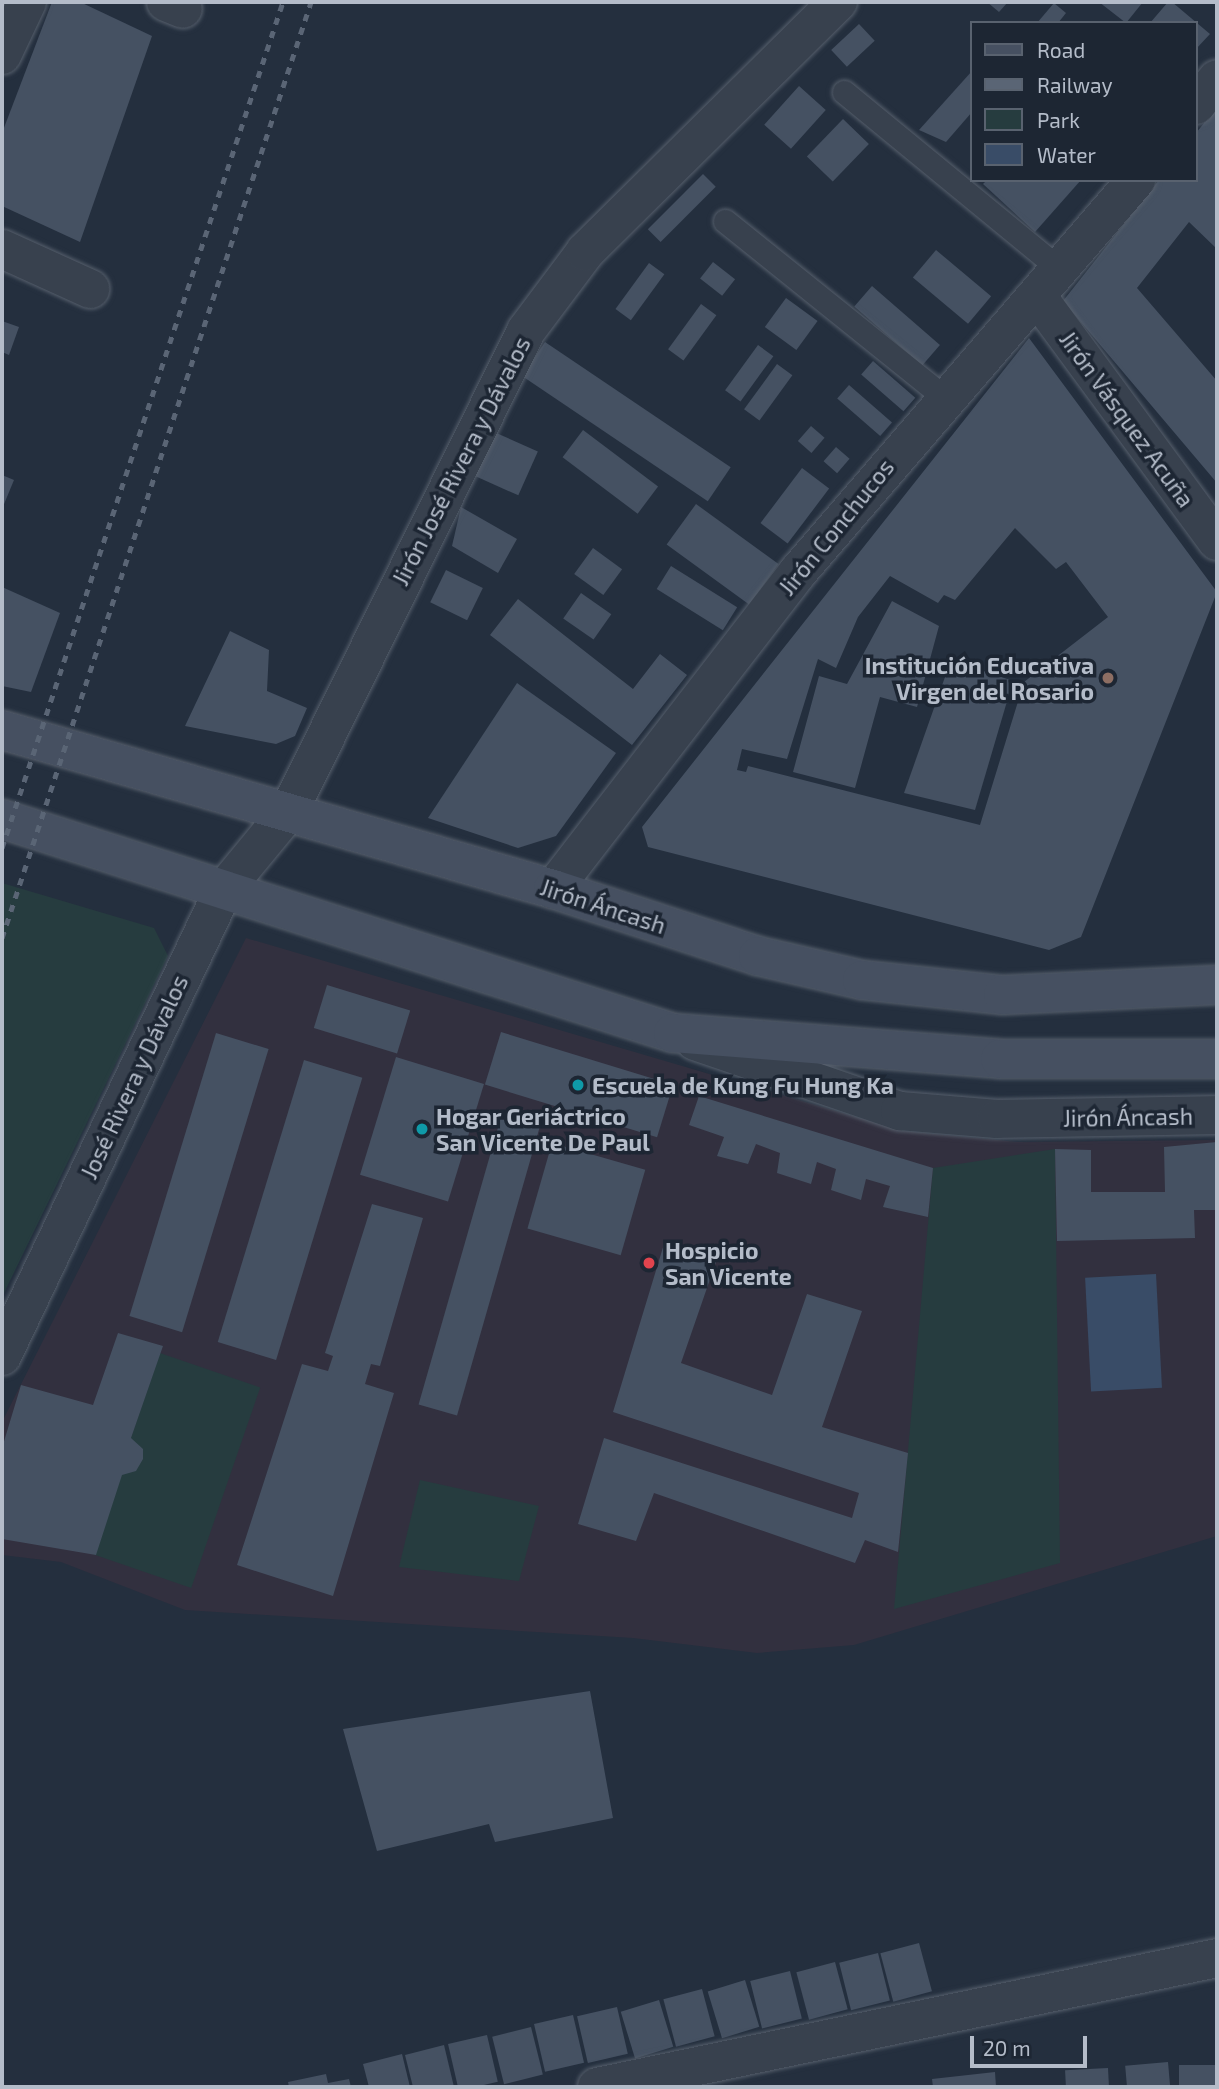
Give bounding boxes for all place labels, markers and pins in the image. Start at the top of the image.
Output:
place label: Institución Educativa Virgen del Rosario [865,651,1094,705]
marker: Institución Educativa Virgen del Rosario [1100,670,1116,686]
place label: Escuela de Kung Fu Hung Ka [592,1071,894,1099]
marker: Escuela de Kung Fu Hung Ka [570,1077,586,1093]
place label: Hogar Geriáctrico San Vicente De Paul [436,1102,650,1156]
marker: Hogar Geriáctrico San Vicente De Paul [414,1121,430,1137]
place label: Hospicio San Vicente [665,1236,792,1290]
marker: Hospicio San Vicente [639,1253,659,1273]

